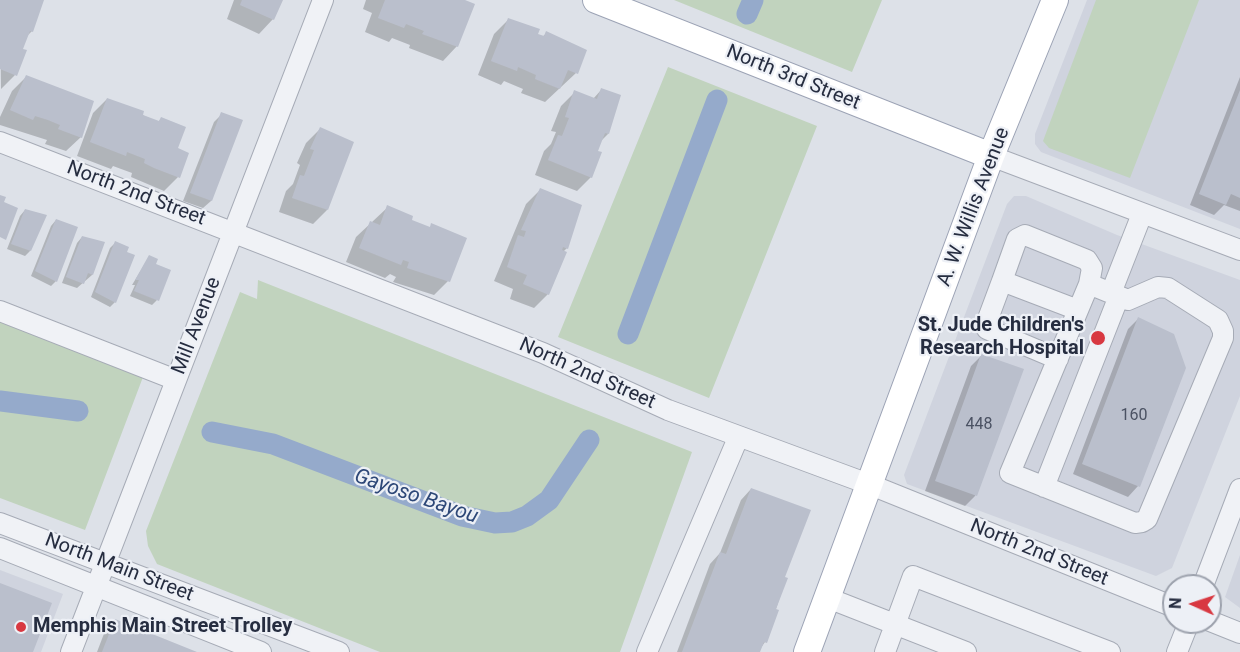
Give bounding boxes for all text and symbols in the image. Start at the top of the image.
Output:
street label: North 3rd Street [723,40,863,116]
street label: A. W. Willis Avenue [933,124,1015,290]
street label: North 2nd Street [63,157,209,231]
street label: Mill Avenue [167,274,227,378]
place label: St. Jude Children's Research Hospital [918,314,1084,361]
marker: St. Jude Children's Research Hospital [1089,329,1107,347]
street label: North 2nd Street [515,333,659,415]
house number: 160 [1121,406,1147,426]
house number: 448 [966,415,992,435]
water label: Gayoso Bayou [351,464,481,530]
street label: North 2nd Street [966,514,1112,592]
street label: North Main Street [41,529,197,607]
north arrow [1162,574,1222,634]
text: N [1166,597,1185,609]
place label: Memphis Main Street Trolley [33,615,292,639]
marker: Memphis Main Street Trolley [14,620,28,634]

